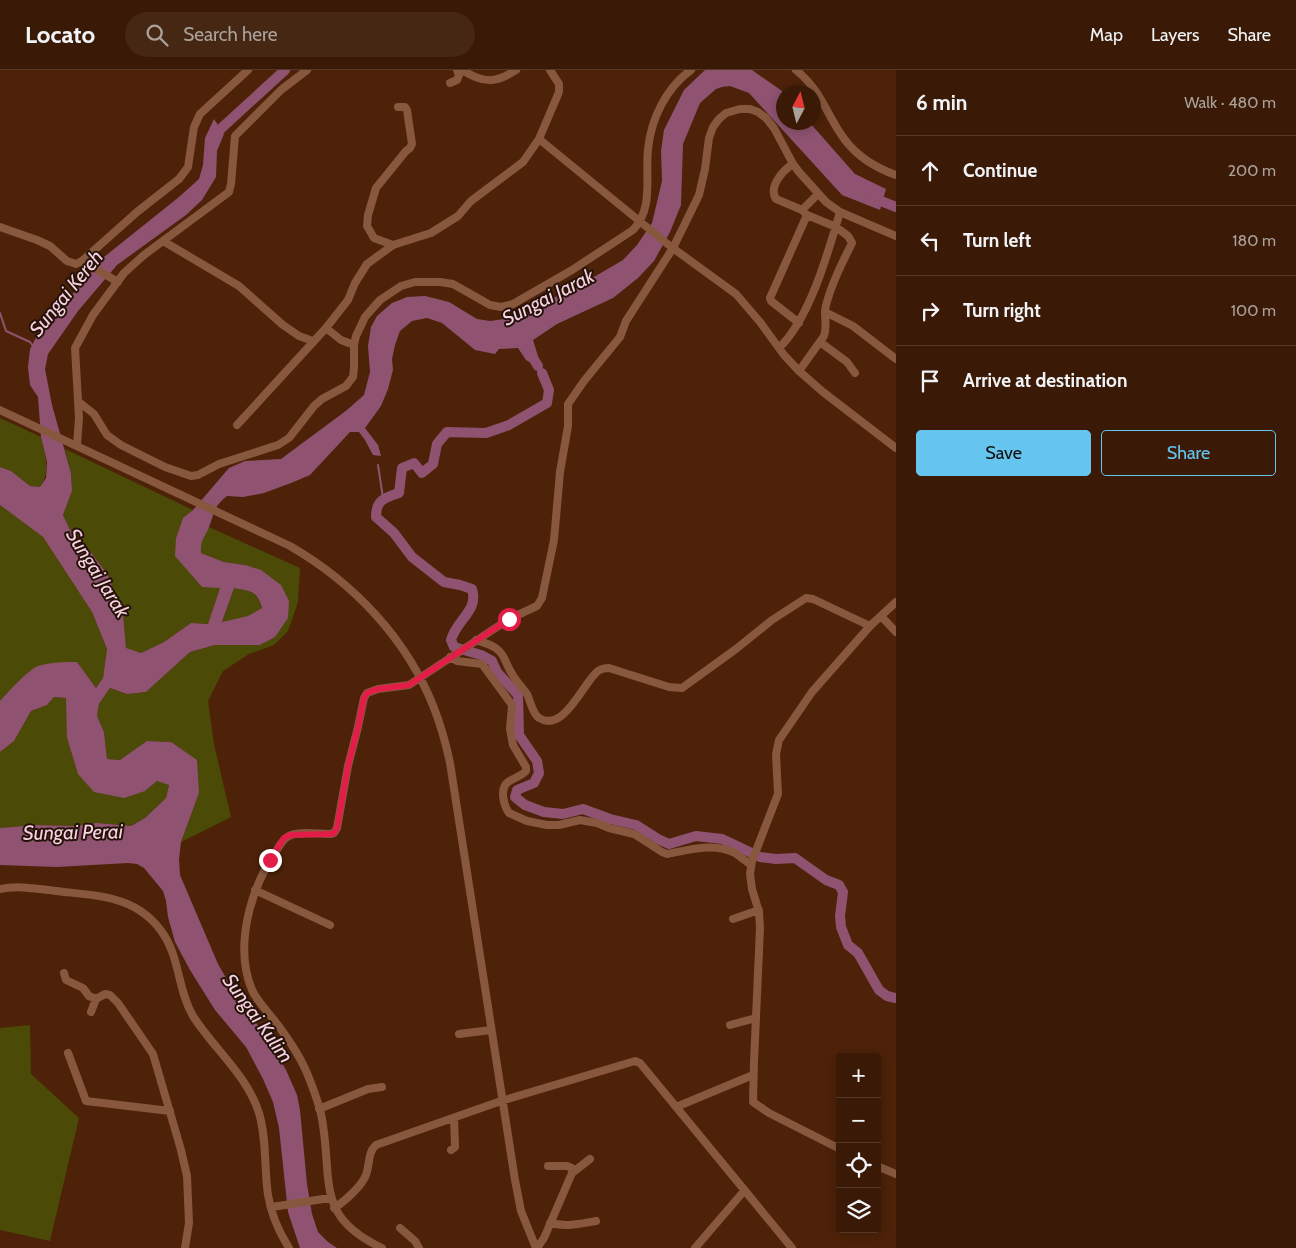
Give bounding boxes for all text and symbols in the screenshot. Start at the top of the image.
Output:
search box [125,12,475,57]
text: Locato [25,20,95,49]
icon: search [143,21,171,49]
text: Search here [183,23,278,46]
text: Map [1090,24,1123,46]
text: Layers [1151,24,1200,46]
text: Share [1228,24,1271,46]
north arrow [776,85,821,130]
text: 6 min [916,90,967,115]
text: Walk · 480 m [1184,93,1276,112]
icon: ahead [916,157,944,185]
text: Continue [963,159,1037,182]
text: 200 m [1228,161,1276,180]
icon: left [916,227,944,255]
text: Turn left [963,229,1031,252]
text: 180 m [1232,231,1276,250]
water label: Sungai Kereh [24,245,108,341]
water label: Sungai Jarak [498,263,599,330]
icon: right [916,297,944,325]
text: Turn right [963,299,1041,322]
text: 100 m [1231,301,1276,320]
icon: arrive [916,367,944,395]
text: Arrive at destination [963,369,1127,392]
button: Save [916,430,1091,476]
button: Share [1101,430,1276,476]
water label: Sungai Jarak [61,524,136,623]
route start [498,608,521,631]
water label: Sungai Perai [23,819,124,845]
route end [259,849,282,872]
water label: Sungai Kulim [218,969,298,1067]
map controls [836,1053,881,1233]
button: + [836,1053,881,1098]
button: − [836,1098,881,1143]
button: locate [836,1143,881,1188]
button: layers [836,1188,881,1233]

